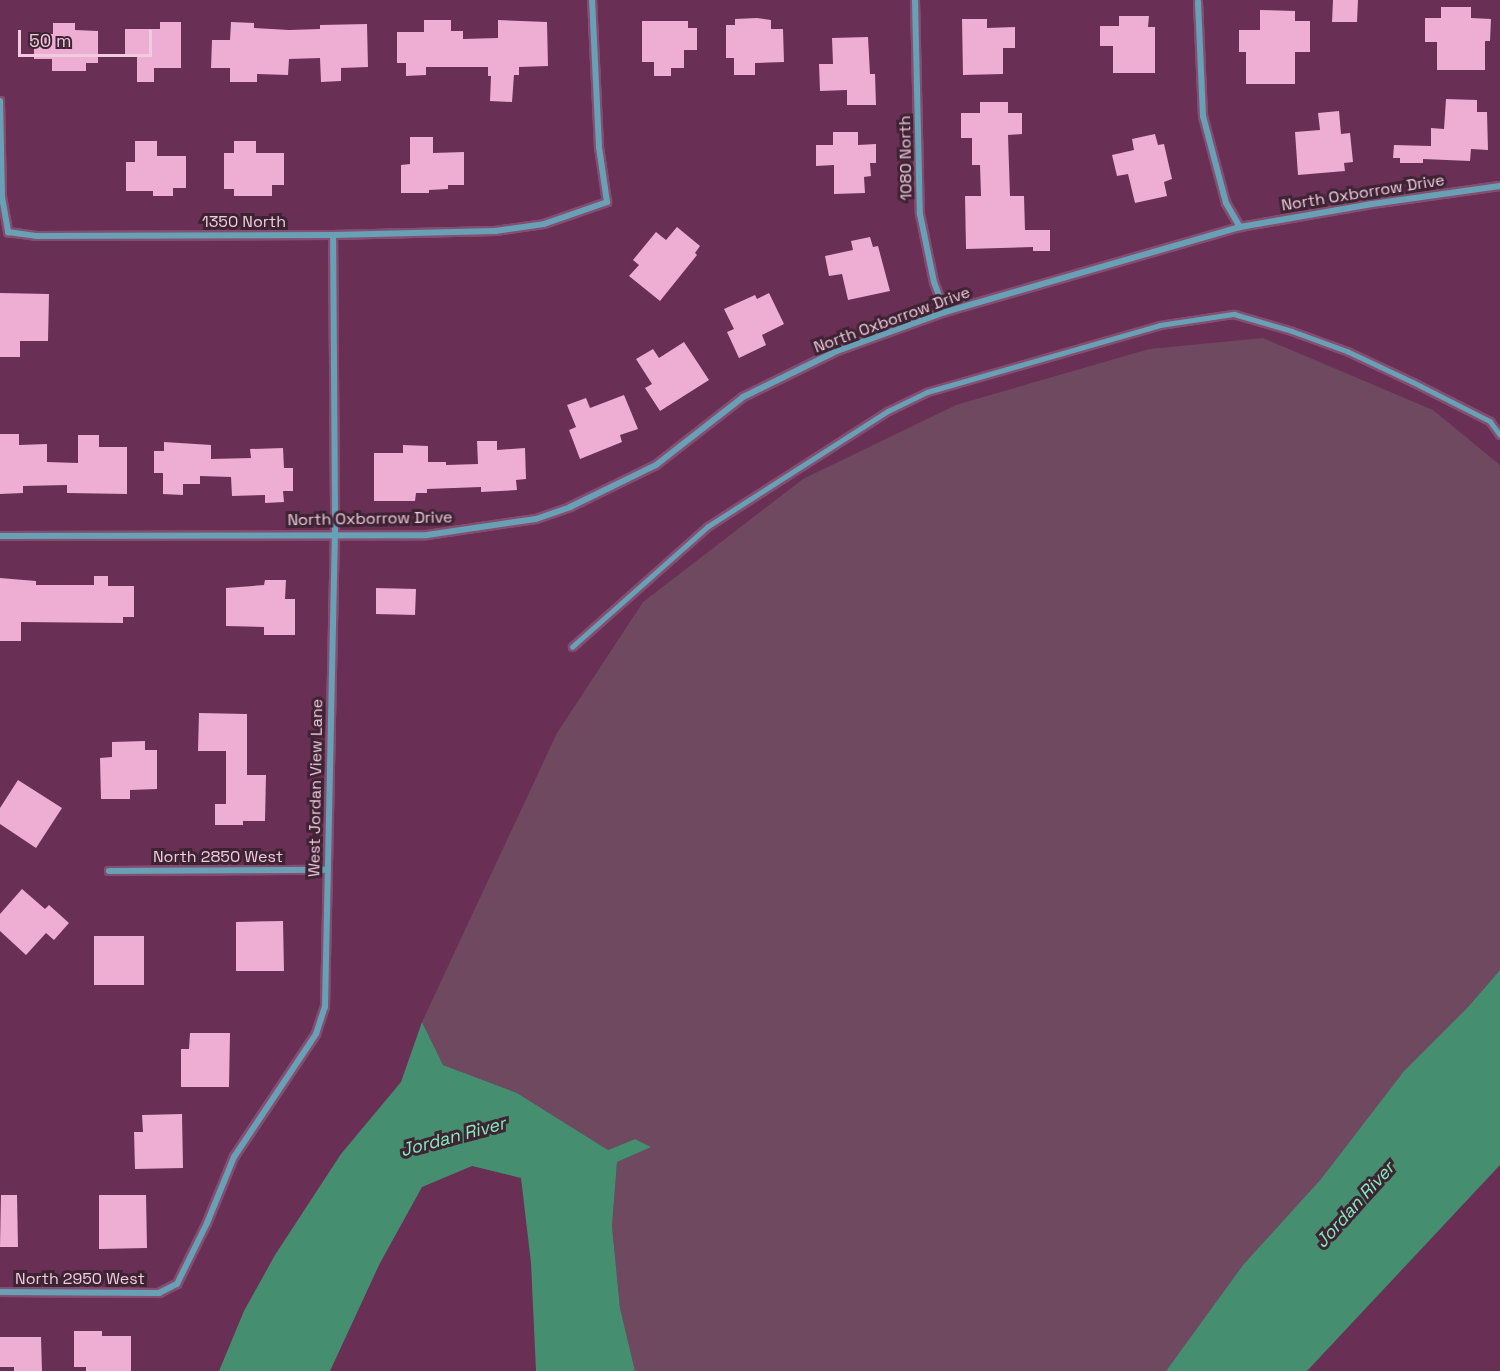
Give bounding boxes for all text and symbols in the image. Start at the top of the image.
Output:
scale bar [21,18,154,56]
text: 50 m [29,29,71,52]
street label: 1080 North [896,115,916,201]
street label: North Oxborrow Drive [1280,171,1446,215]
street label: 1350 North [202,212,286,232]
street label: North Oxborrow Drive [811,283,973,357]
street label: North Oxborrow Drive [287,508,453,530]
street label: West Jordan View Lane [305,699,327,877]
street label: North 2850 West [153,847,283,867]
water label: Jordan River [398,1113,508,1161]
water label: Jordan River [1311,1158,1399,1252]
street label: North 2950 West [15,1269,145,1289]

